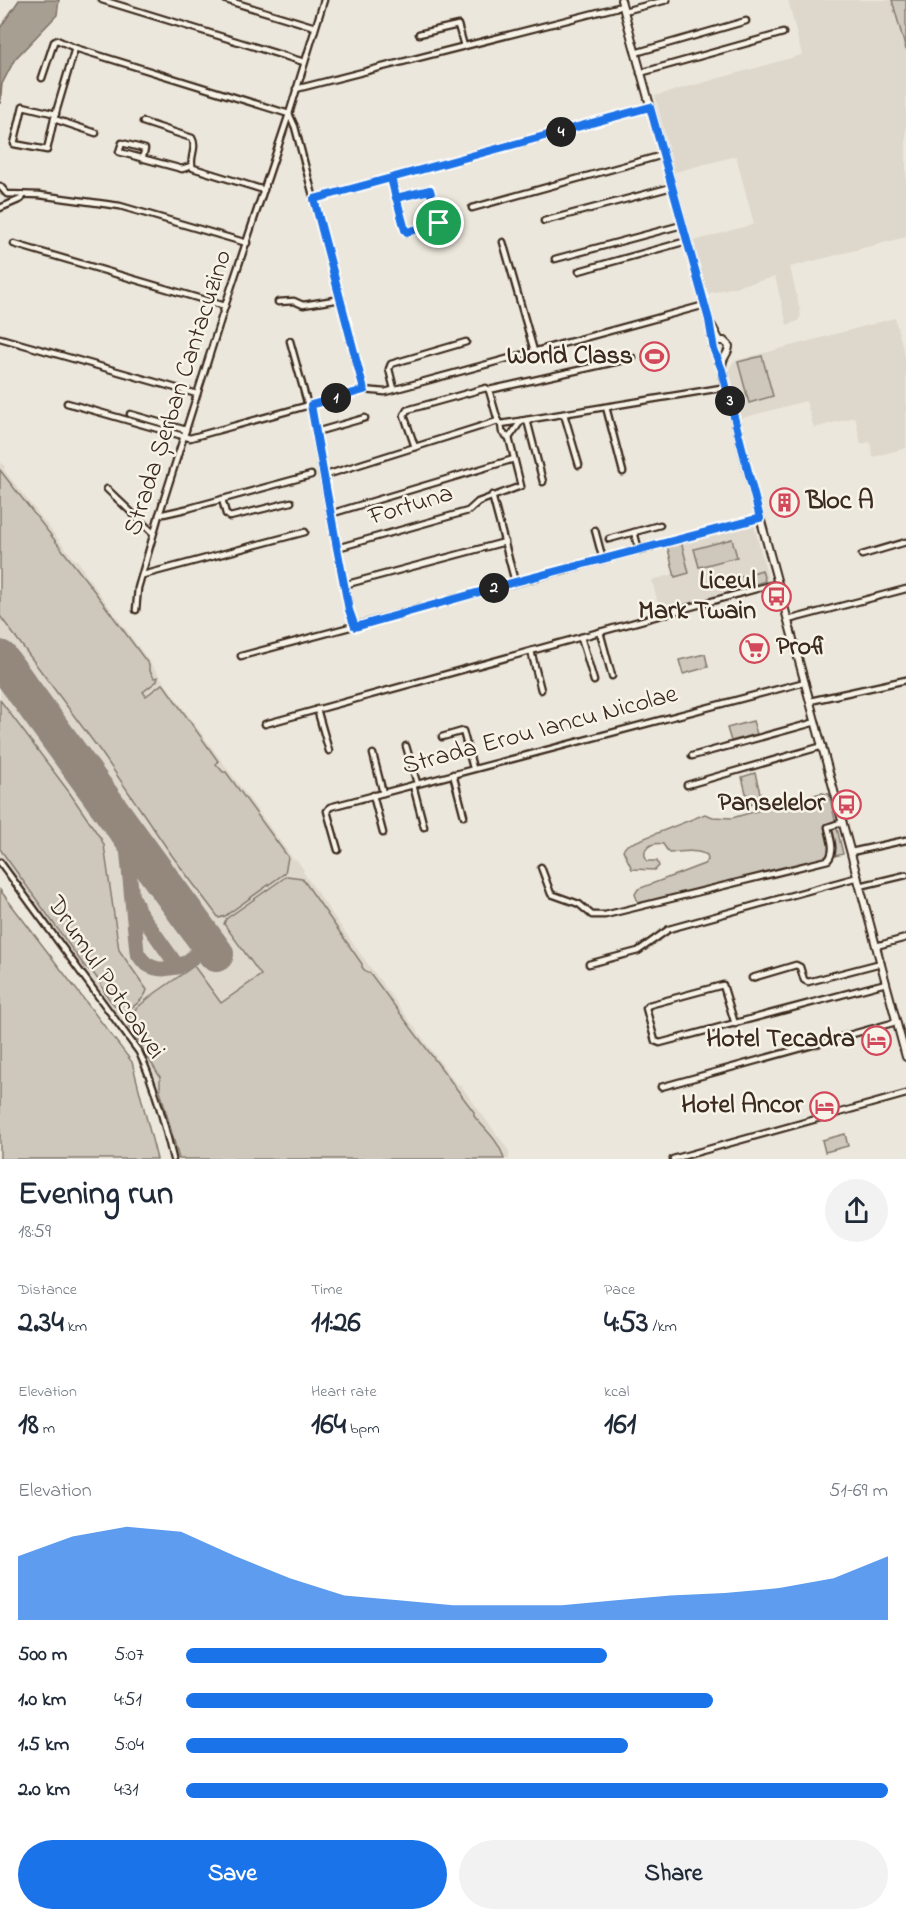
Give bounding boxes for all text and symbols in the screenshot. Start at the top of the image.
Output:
pin: 4 [546,117,576,147]
text: 4 [558,120,564,144]
pin [413,197,464,248]
icon: arrive [422,206,455,239]
street label: Strada Șerban Cantacuzino [115,245,243,541]
place label: World Class [507,338,633,376]
sports icon: World Class [638,341,670,373]
pin: 1 [321,383,351,413]
text: 1 [333,386,339,410]
pin: 3 [715,386,745,416]
text: 3 [727,389,733,413]
street label: Fortuna [363,475,458,537]
place label: Bloc A [805,483,874,521]
building icon: Bloc A [769,486,801,518]
place label: Liceul Mark Twain [638,563,756,631]
pin: 2 [479,573,509,603]
text: 2 [490,576,498,600]
bus stop icon: Liceul Mark Twain [761,581,793,613]
place label: Profi [776,629,828,667]
supermarket icon: Profi [739,632,771,664]
street label: Strada Erou Iancu Nicolae [398,676,682,786]
place label: Panselelor [718,785,826,823]
bus stop icon: Panselelor [830,788,862,820]
street label: Drumul Potcoavei [36,888,174,1067]
place label: Hotel Tecadra [706,1021,855,1059]
hotel icon: Hotel Tecadra [860,1024,892,1056]
place label: Hotel Ancor [681,1087,804,1125]
hotel icon: Hotel Ancor [808,1090,840,1122]
text: Evening run [18,1171,173,1219]
button: share [825,1179,888,1242]
text: 18:59 [18,1218,51,1247]
text: Distance [18,1278,77,1302]
text: Time [311,1278,343,1302]
text: Pace [604,1278,635,1302]
text: 2.34 [18,1302,64,1346]
text: 11:26 [311,1302,361,1346]
text: 4:53 [604,1302,648,1346]
text: km [64,1315,87,1339]
text: /km [648,1315,677,1339]
text: Elevation [18,1380,77,1404]
text: Heart rate [311,1380,377,1404]
text: kcal [604,1380,629,1404]
text: 18 [18,1404,39,1448]
text: 164 [311,1404,346,1448]
text: 161 [604,1404,636,1448]
text: m [39,1417,55,1441]
text: bpm [346,1417,380,1441]
text: Elevation [18,1477,92,1506]
text: 51–69 m [829,1477,888,1506]
text: 500 m [18,1641,67,1670]
text: 5:07 [114,1641,144,1670]
text: 1.0 km [18,1686,66,1715]
text: 4:51 [114,1686,142,1715]
text: 1.5 km [18,1731,69,1760]
text: 5:04 [114,1731,144,1760]
text: 2.0 km [18,1776,70,1805]
text: 4:31 [114,1776,139,1805]
button: Save [18,1840,447,1909]
button: Share [459,1840,888,1909]

